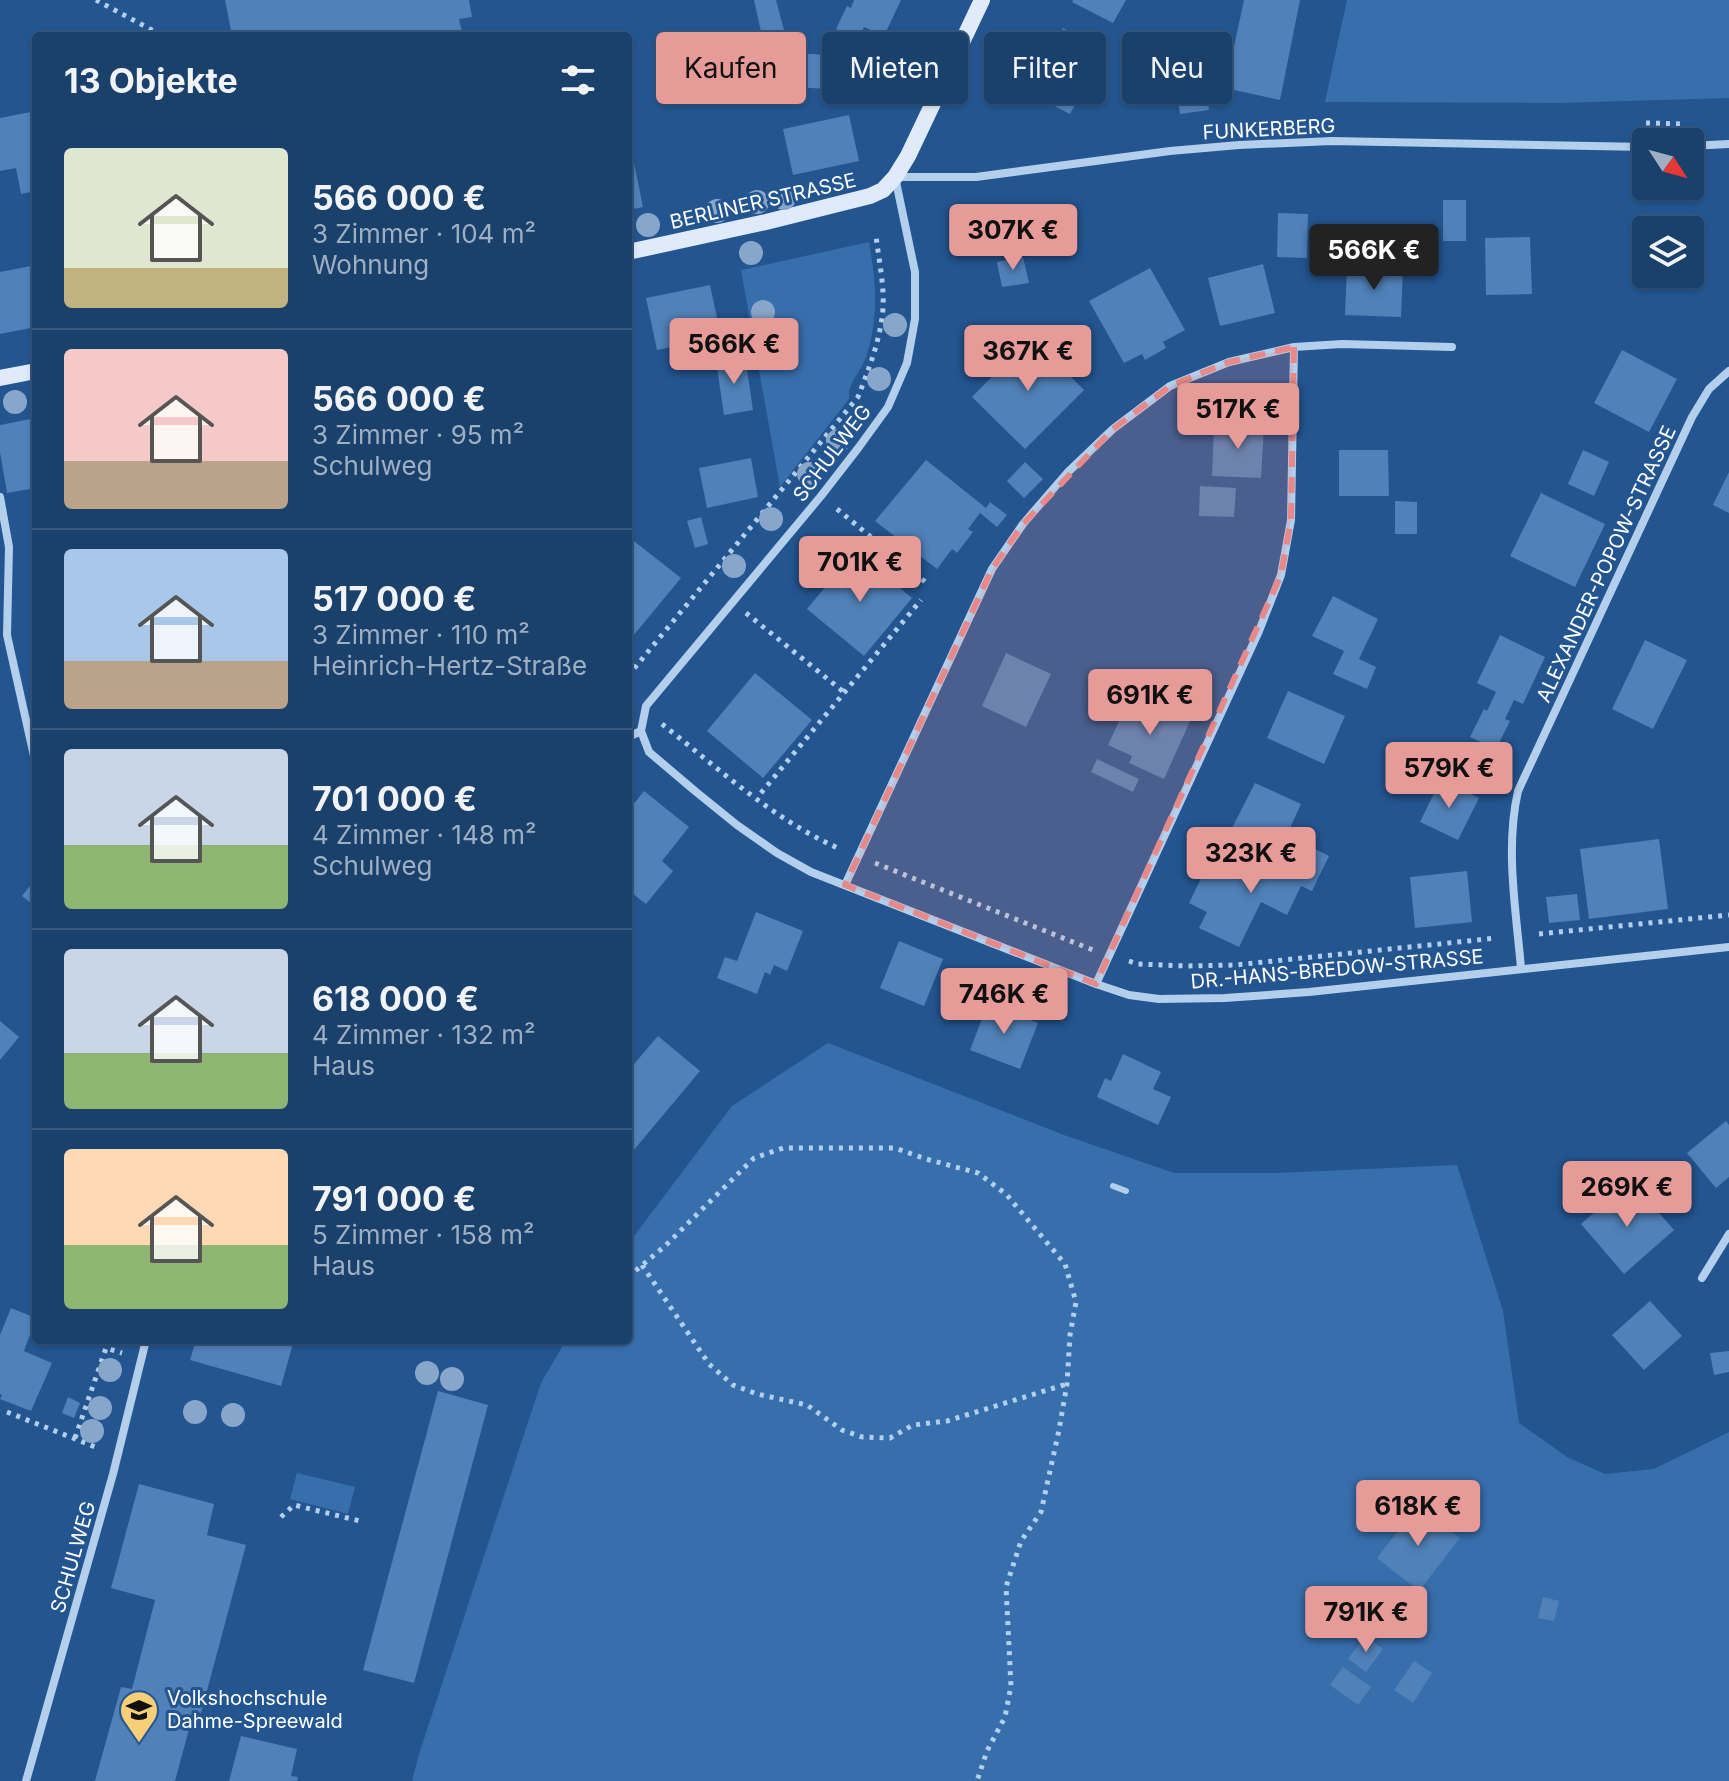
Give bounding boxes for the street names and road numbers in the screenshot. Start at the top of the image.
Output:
street label: FUNKERBERG [1202,114,1336,144]
street label: BERLINER STRASSE [668,168,858,234]
street label: SCHULWEG [788,400,876,506]
street label: ALEXANDER-POPOW-STRASSE [1531,422,1681,706]
street label: DR.-HANS-BREDOW-STRASSE [1190,944,1484,994]
street label: SCHULWEG [46,1498,100,1616]

